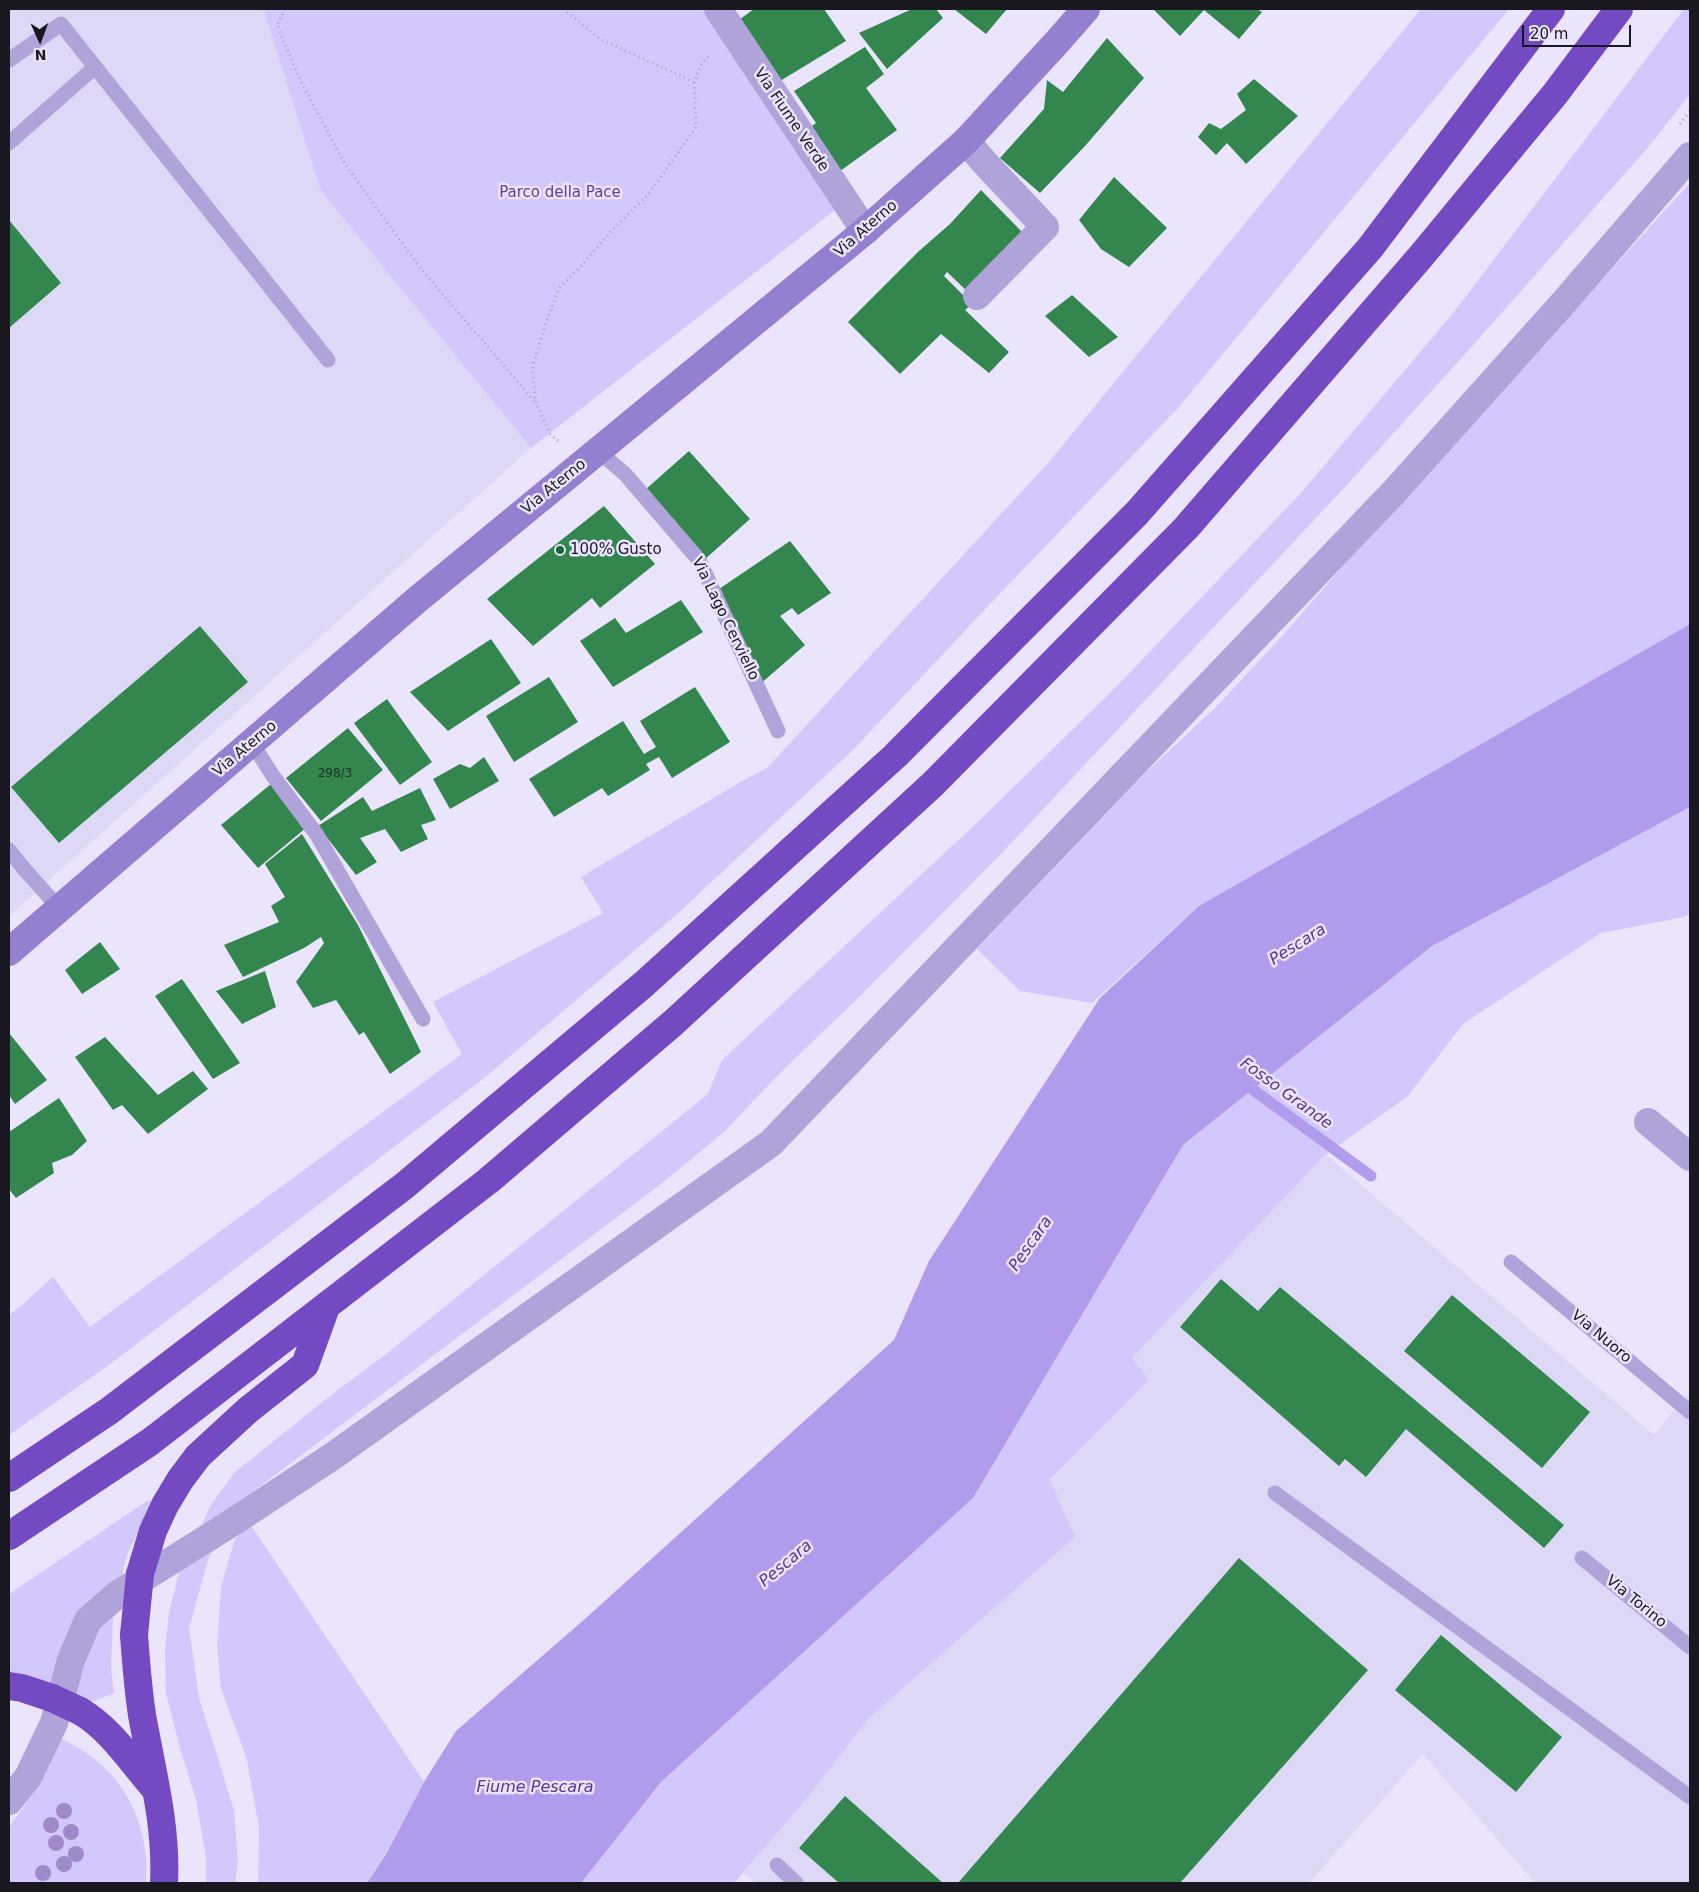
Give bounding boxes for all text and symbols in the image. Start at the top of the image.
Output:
north arrow [15,15,65,65]
scale bar [1524,15,1633,47]
text: 20 m [1530,25,1568,43]
text: N [34,47,47,63]
street label: Via Fiume Verde [750,65,832,175]
park label: Parco della Pace [499,184,621,202]
street label: Via Aterno [831,197,901,261]
street label: Via Aterno [518,456,590,518]
place label: 100% Gusto [570,541,662,559]
marker: 100% Gusto [554,544,566,556]
street label: Via Lago Cerviello [687,555,763,683]
street label: Via Aterno [209,717,281,781]
house number: 298/3 [318,767,352,781]
water label: Pescara [1266,920,1330,970]
water label: Fosso Grande [1236,1054,1336,1134]
water label: Pescara [1005,1213,1057,1275]
street label: Via Nuoro [1567,1307,1635,1367]
water label: Pescara [756,1536,816,1592]
street label: Via Torino [1602,1572,1670,1632]
water label: Fiume Pescara [476,1778,594,1798]

